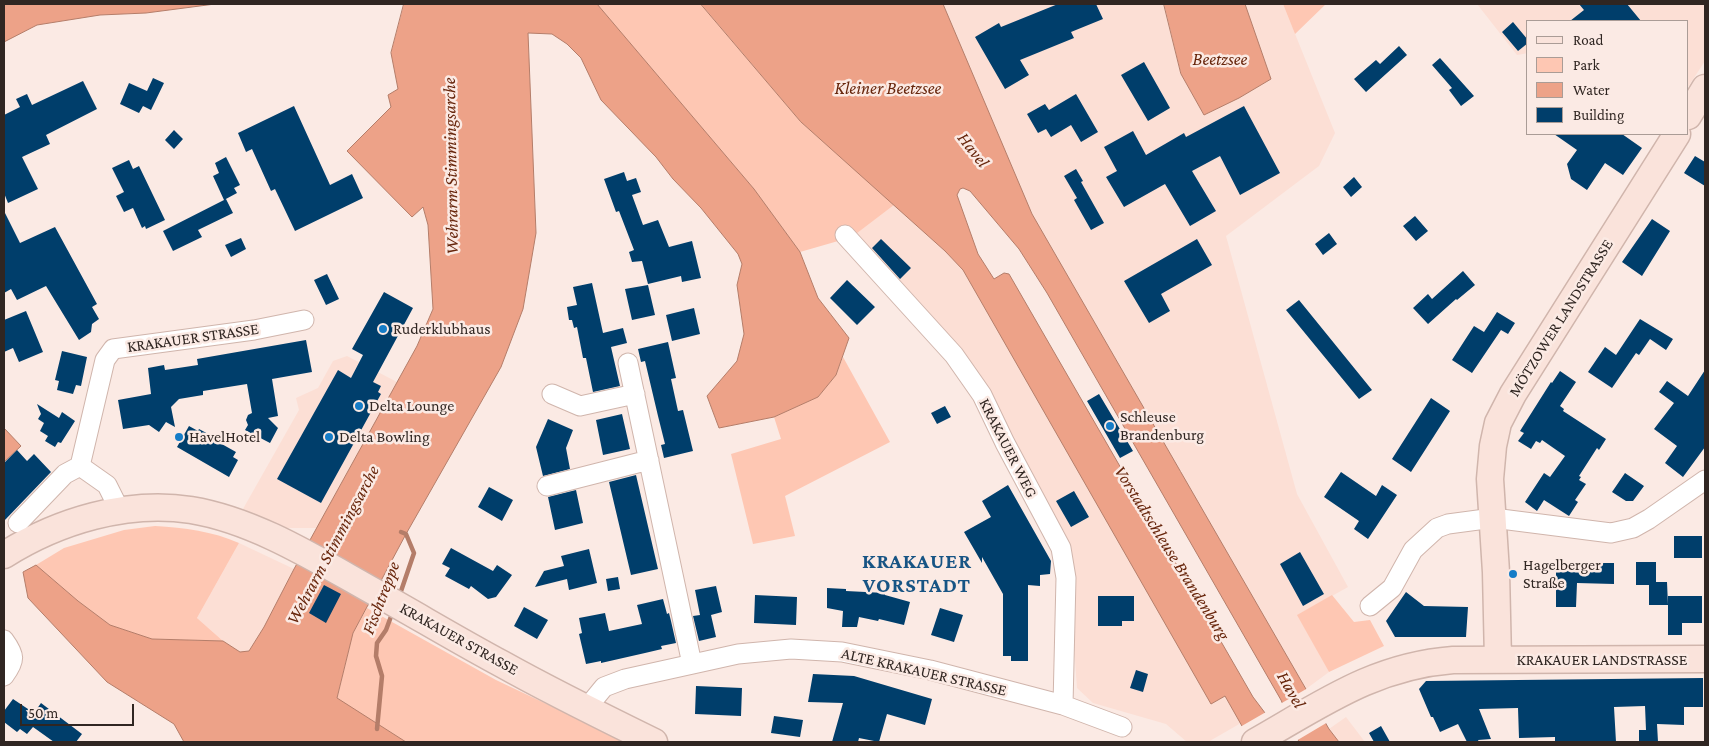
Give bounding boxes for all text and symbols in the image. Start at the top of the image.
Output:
legend [1526,20,1689,135]
text: Road [1573,32,1603,48]
water label: Beetzsee [1193,48,1247,70]
text: Park [1573,57,1600,73]
water label: Wehrarm Stimmingsarche [439,77,463,255]
water label: Kleiner Beetzsee [835,77,941,99]
text: Water [1573,82,1610,98]
text: Building [1573,107,1624,123]
water label: Havel [952,128,994,172]
street label: MÖTZOWER LANDSTRASSE [1505,236,1617,400]
street label: KRAKAUER STRASSE [126,319,260,357]
place label: Ruderklubhaus [393,319,490,339]
marker: Ruderklubhaus [377,323,389,335]
street label: KRAKAUER WEG [975,395,1041,501]
place label: Delta Lounge [369,396,454,416]
marker: Delta Lounge [353,400,365,412]
place label: Schleuse Brandenburg [1120,407,1204,445]
marker: Schleuse Brandenburg [1104,420,1116,432]
place label: HavelHotel [189,427,260,447]
place label: Delta Bowling [339,427,430,447]
marker: HavelHotel [173,431,185,443]
marker: Delta Bowling [323,431,335,443]
water label: Wehrarm Stimmingsarche [282,462,384,628]
water label: Vorstadtschleuse Brandenburg [1109,462,1235,644]
district label: KRAKAUER VORSTADT [861,549,973,599]
place label: Hagelberger Straße [1523,555,1601,593]
water label: Fischtreppe [357,559,405,637]
marker: Hagelberger Straße [1507,568,1519,580]
street label: KRAKAUER STRASSE [396,598,522,680]
street label: ALTE KRAKAUER STRASSE [839,644,1009,700]
street label: KRAKAUER LANDSTRASSE [1517,650,1687,670]
water label: Havel [1272,668,1310,712]
scale bar [22,694,136,726]
text: 50 m [28,705,58,721]

